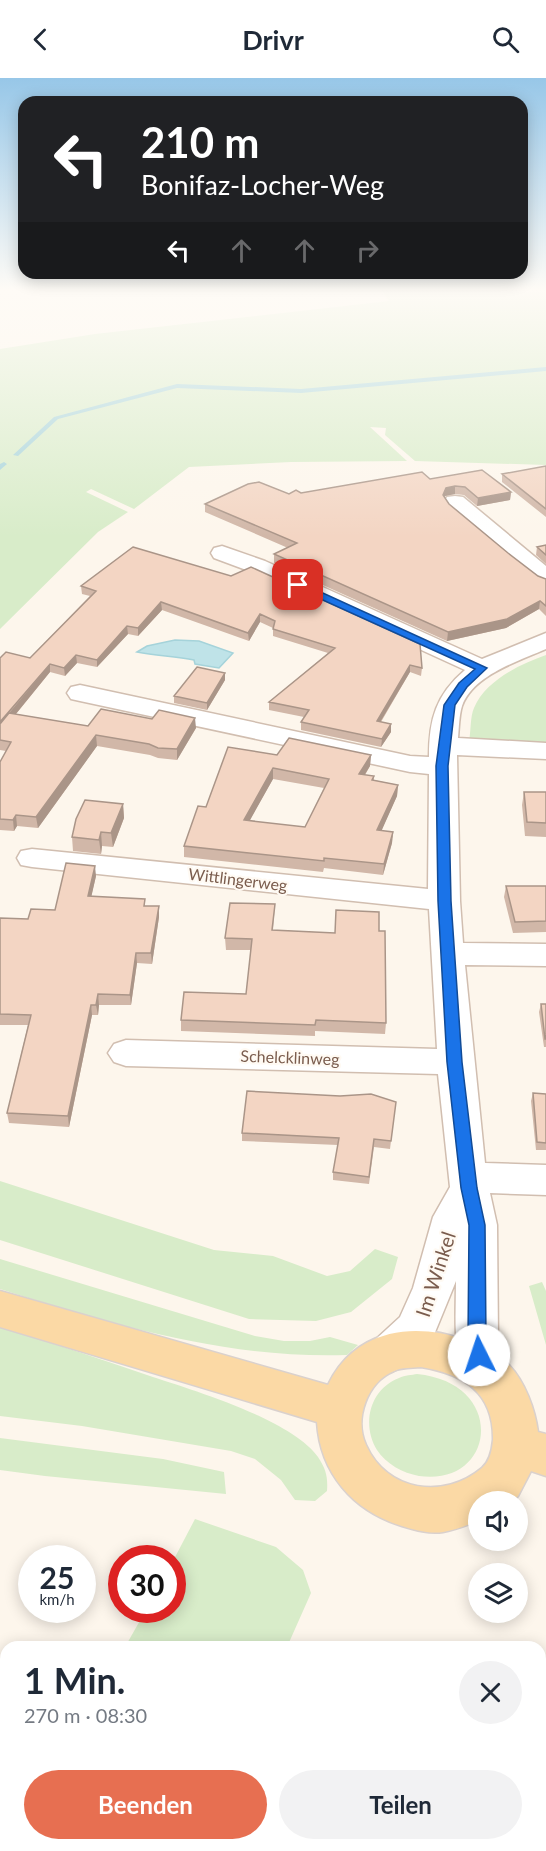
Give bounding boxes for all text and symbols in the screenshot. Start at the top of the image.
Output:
icon: back [24,23,57,56]
text: Drivr [242,23,304,56]
icon: search [489,23,522,56]
text: 210 m [141,117,259,167]
icon: left [42,120,120,198]
text: Bonifaz-Locher-Weg [141,168,384,201]
icon: left [162,234,195,267]
icon: ahead [225,234,258,267]
icon: ahead [288,234,321,267]
icon: right [351,234,384,267]
pin [272,559,323,610]
icon: arrive [281,568,314,601]
street label: Wittlingerweg [187,864,289,894]
street label: Schelcklinweg [240,1046,340,1068]
street label: Im Winkel [410,1228,460,1320]
position arrow [447,1323,511,1387]
map controls [468,1491,528,1623]
button: sound [468,1491,528,1551]
speed limit sign: 30 [108,1545,186,1623]
text: 25 [40,1559,74,1595]
button: layers [468,1563,528,1623]
text: km/h [39,1590,75,1608]
text: 1 Min. [24,1658,125,1702]
button: close [459,1661,522,1724]
text: 270 m · 08:30 [24,1703,147,1727]
button: Beenden [24,1770,267,1839]
button: Teilen [279,1770,522,1839]

